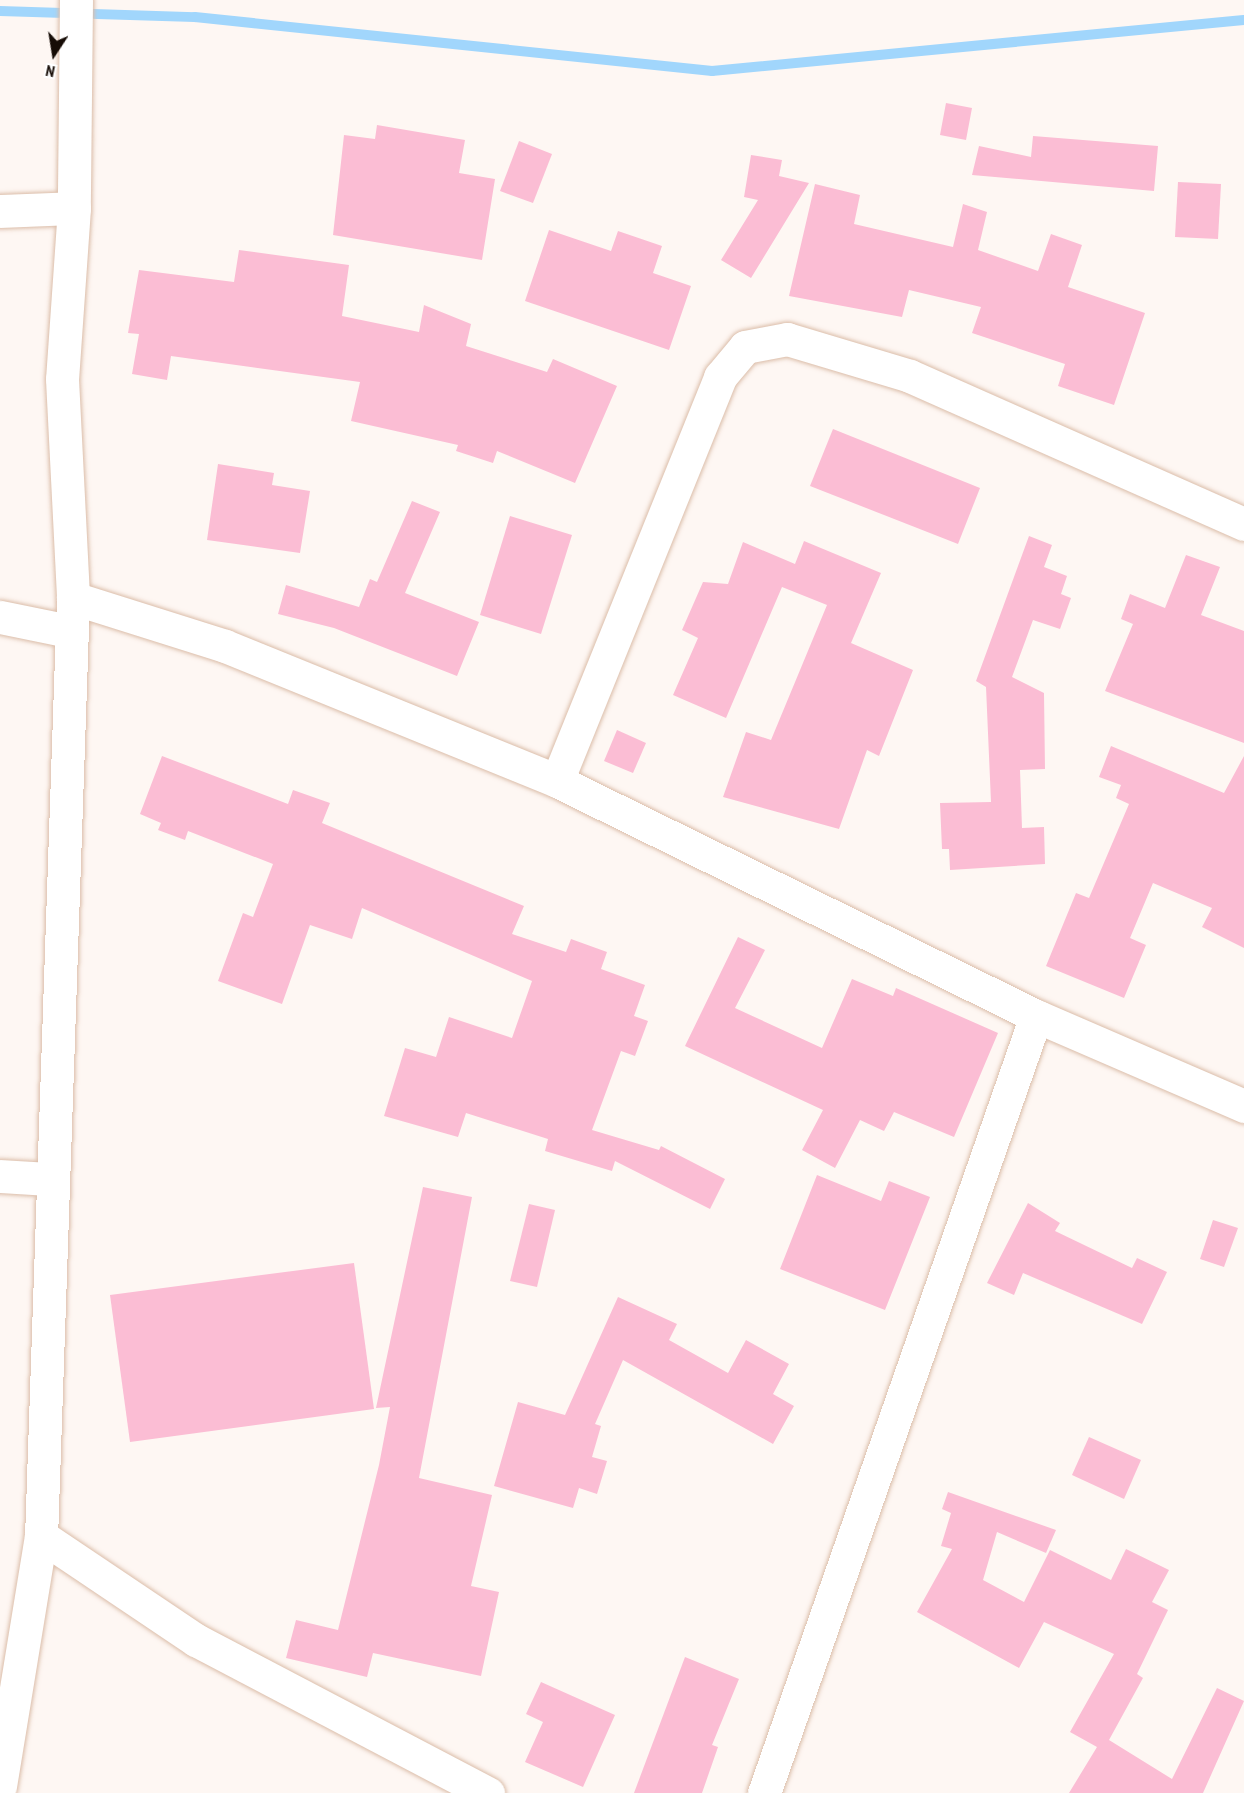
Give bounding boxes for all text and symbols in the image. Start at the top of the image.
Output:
north arrow [24,24,84,84]
text: N [44,61,57,82]

